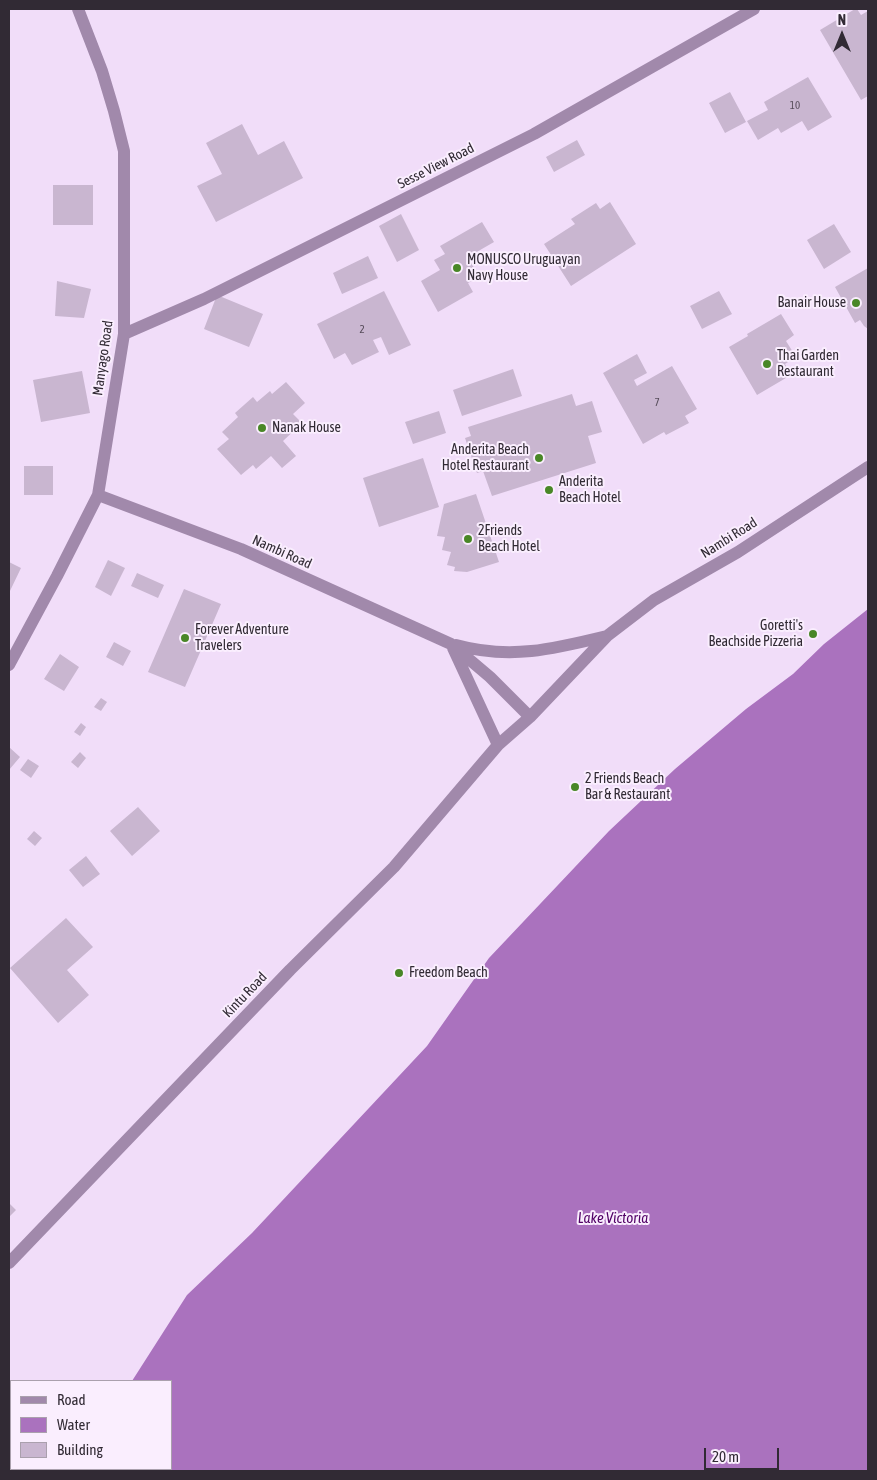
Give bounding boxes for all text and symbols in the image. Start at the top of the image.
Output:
north arrow [817,10,867,60]
text: N [838,12,846,28]
house number: 10 [790,99,800,113]
street label: Sesse View Road [395,140,477,192]
place label: MONUSCO Uruguayan Navy House [467,252,580,284]
marker: MONUSCO Uruguayan Navy House [451,262,463,274]
place label: Banair House [778,295,846,311]
marker: Banair House [850,297,862,309]
street label: Manyago Road [89,319,117,397]
house number: 2 [359,323,365,337]
place label: Thai Garden Restaurant [777,348,839,381]
marker: Thai Garden Restaurant [761,358,773,370]
house number: 7 [654,396,660,410]
place label: Nanak House [272,420,341,436]
marker: Nanak House [256,422,268,434]
place label: Anderita Beach Hotel Restaurant [442,442,529,474]
marker: Anderita Beach Hotel Restaurant [533,452,545,464]
place label: Anderita Beach Hotel [559,474,621,507]
marker: Anderita Beach Hotel [543,484,555,496]
street label: Nambi Road [698,514,760,562]
place label: 2Friends Beach Hotel [478,523,540,556]
street label: Nambi Road [250,531,314,573]
marker: 2Friends Beach Hotel [462,533,474,545]
place label: Goretti's Beachside Pizzeria [709,618,803,650]
place label: Forever Adventure Travelers [195,622,289,654]
marker: Goretti's Beachside Pizzeria [807,628,819,640]
marker: Forever Adventure Travelers [179,632,191,644]
place label: 2 Friends Beach Bar & Restaurant [585,771,670,804]
marker: 2 Friends Beach Bar & Restaurant [569,781,581,793]
place label: Freedom Beach [409,965,488,981]
marker: Freedom Beach [393,967,405,979]
street label: Kintu Road [219,969,271,1021]
water label: Lake Victoria [578,1209,648,1227]
legend [10,1380,172,1470]
text: Road [57,1391,86,1408]
text: Water [57,1416,90,1433]
scale bar [707,1438,782,1470]
text: Building [57,1441,103,1458]
text: 20 m [712,1448,739,1465]

